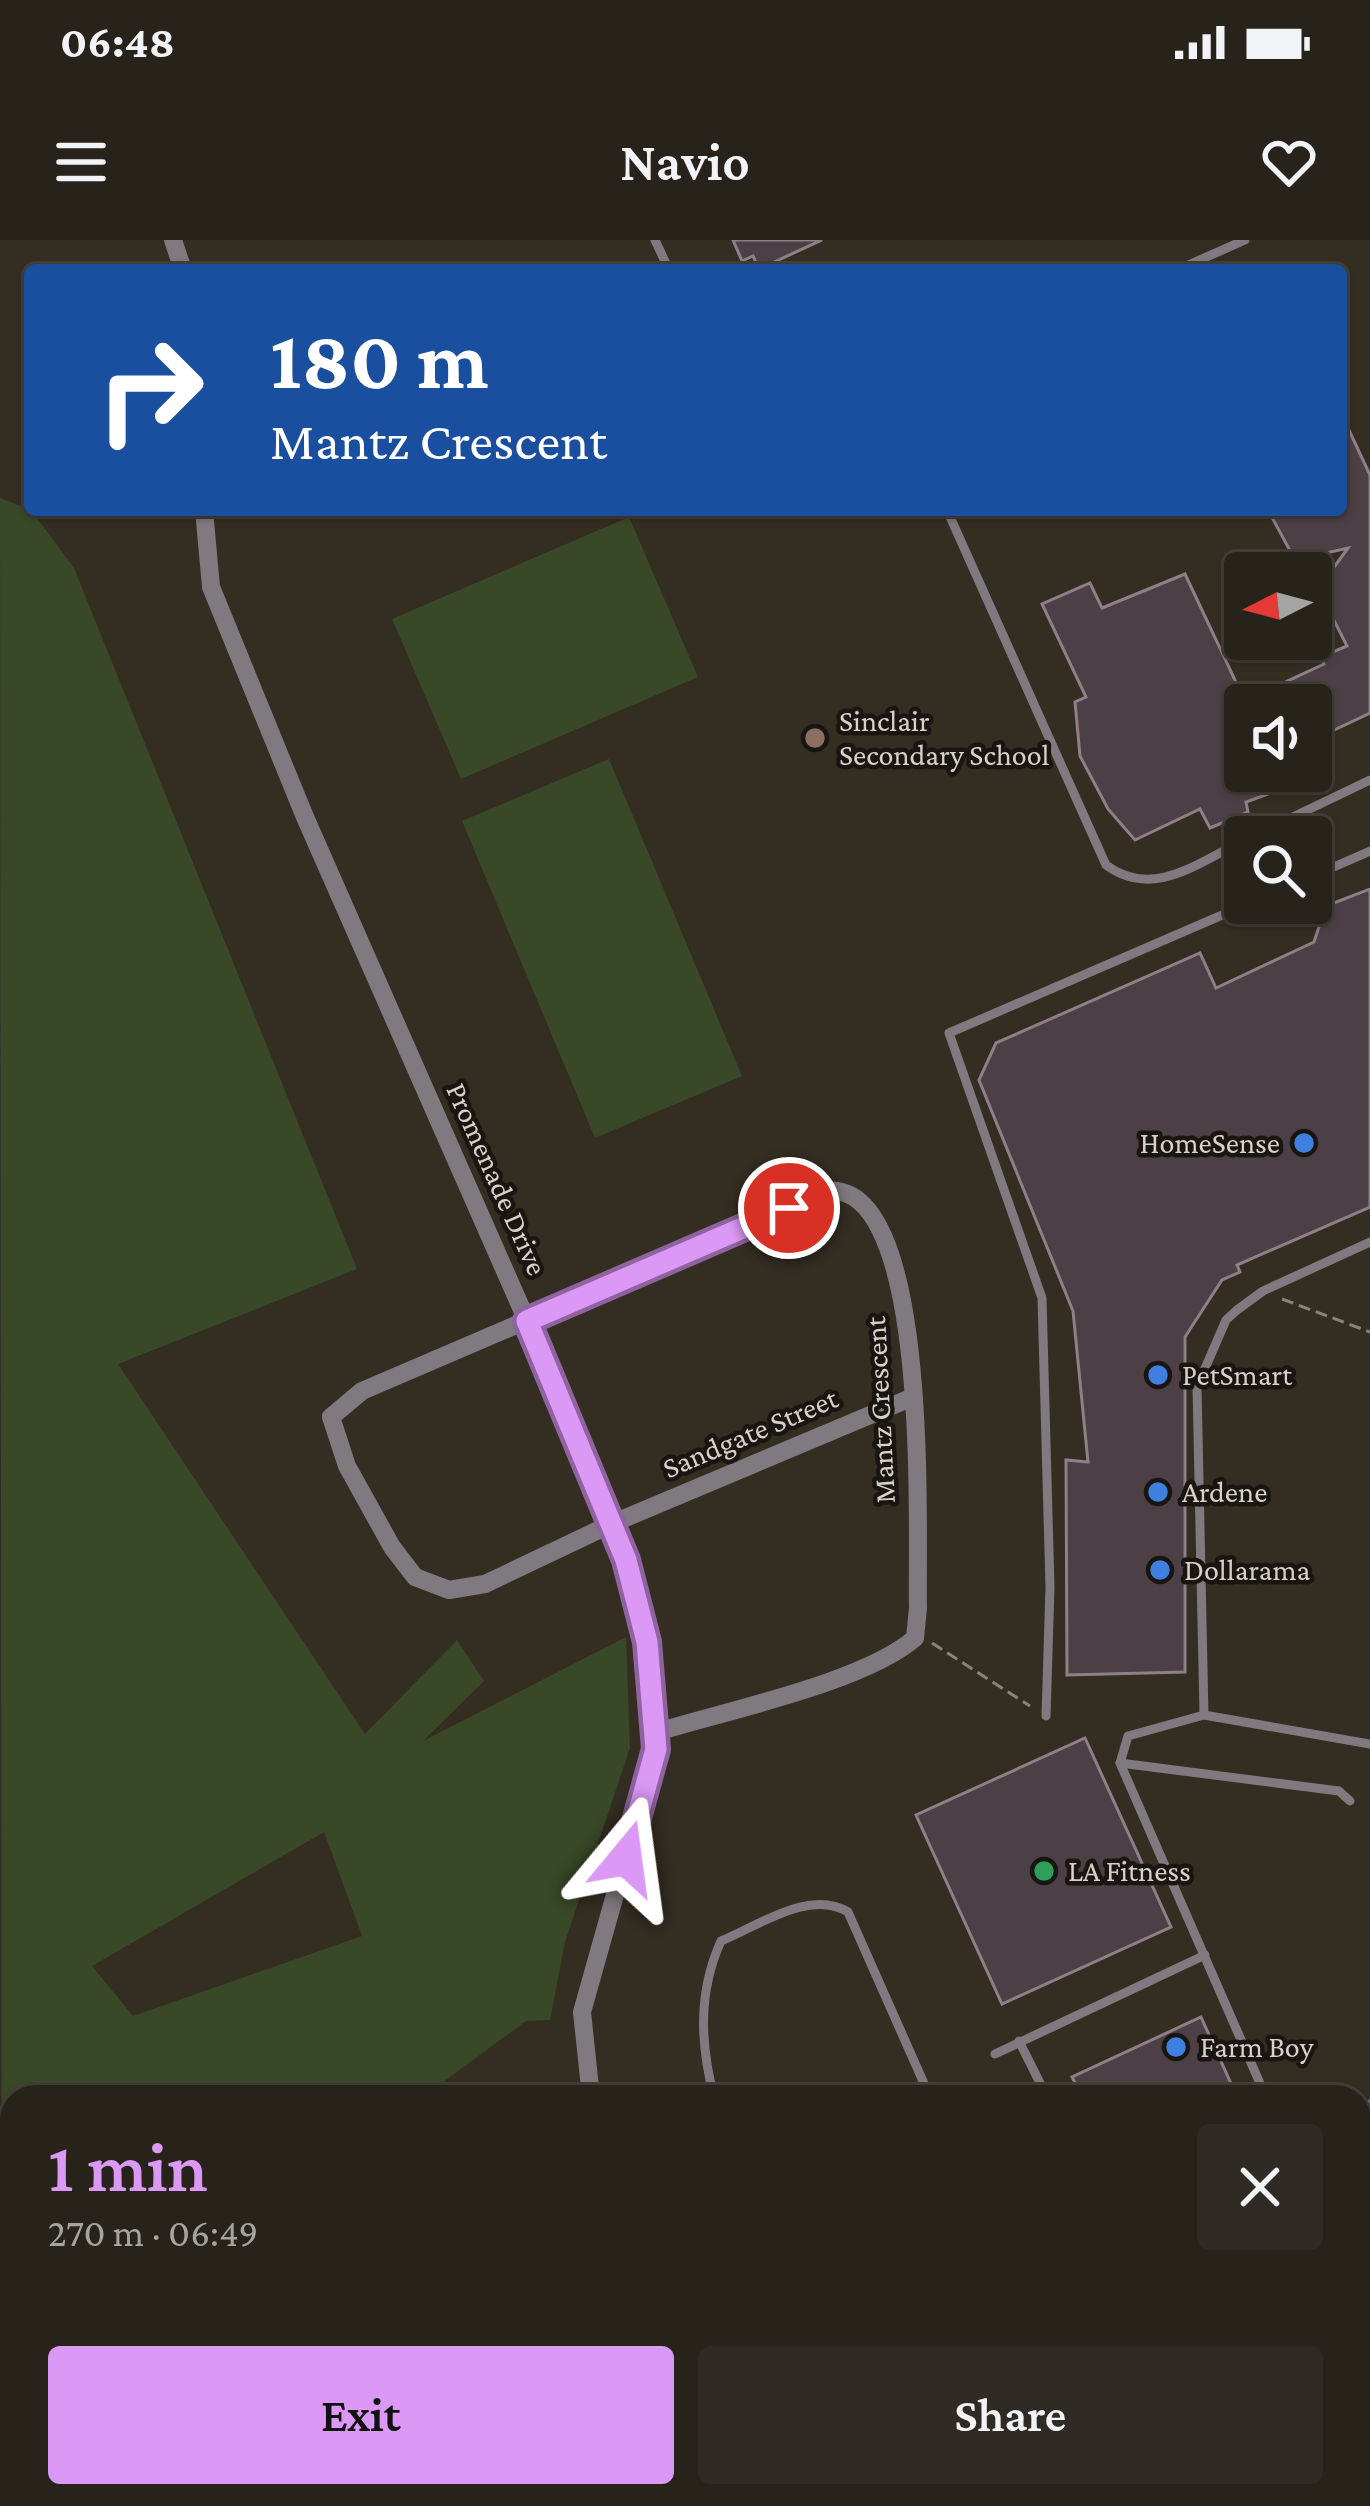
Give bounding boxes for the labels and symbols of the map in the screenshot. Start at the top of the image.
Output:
north arrow [1224,552,1332,660]
place label: Sinclair Secondary School [839,704,1050,772]
marker: Sinclair Secondary School [802,725,828,751]
street label: Promenade Drive [440,1077,555,1280]
place label: HomeSense [1140,1126,1280,1159]
marker: HomeSense [1291,1130,1317,1156]
pin [738,1157,840,1259]
street label: Mantz Crescent [858,1315,901,1504]
place label: PetSmart [1182,1358,1293,1391]
marker: PetSmart [1145,1362,1171,1388]
street label: Sandgate Street [657,1380,844,1485]
place label: Ardene [1182,1475,1267,1508]
marker: Ardene [1145,1479,1171,1505]
place label: Dollarama [1184,1553,1311,1586]
marker: Dollarama [1147,1557,1173,1583]
position arrow [563,1795,689,1921]
place label: LA Fitness [1068,1854,1191,1887]
marker: LA Fitness [1031,1858,1057,1884]
place label: Farm Boy [1200,2030,1314,2064]
marker: Farm Boy [1163,2034,1189,2060]

